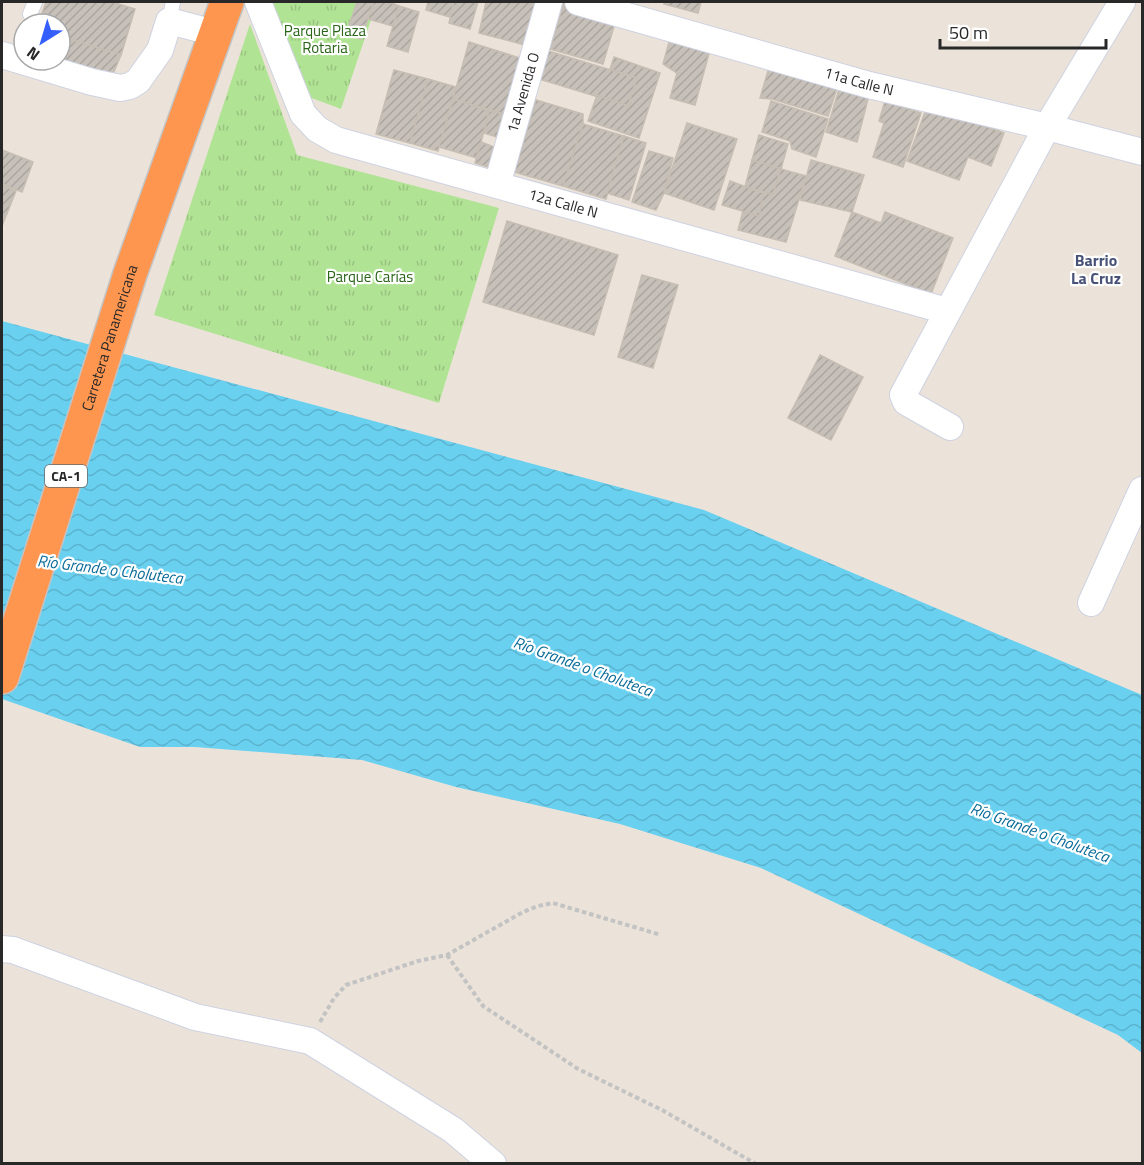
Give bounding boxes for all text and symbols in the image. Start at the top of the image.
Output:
north arrow [12,12,72,72]
scale bar [940,12,1106,50]
park label: Parque Plaza Rotaria [284,19,367,59]
text: 50 m [949,19,988,46]
text: N [21,41,45,67]
street label: 1a Avenida O [500,50,545,135]
street label: 11a Calle N [822,61,896,101]
street label: 12a Calle N [526,182,601,224]
district label: Barrio La Cruz [1071,248,1121,290]
street label: Carretera Panamericana [75,261,144,414]
park label: Parque Carías [327,265,413,288]
road number: CA-1 [45,465,87,487]
water label: Río Grande o Choluteca [36,548,185,590]
water label: Río Grande o Choluteca [510,630,657,703]
water label: Río Grande o Choluteca [967,796,1114,869]

